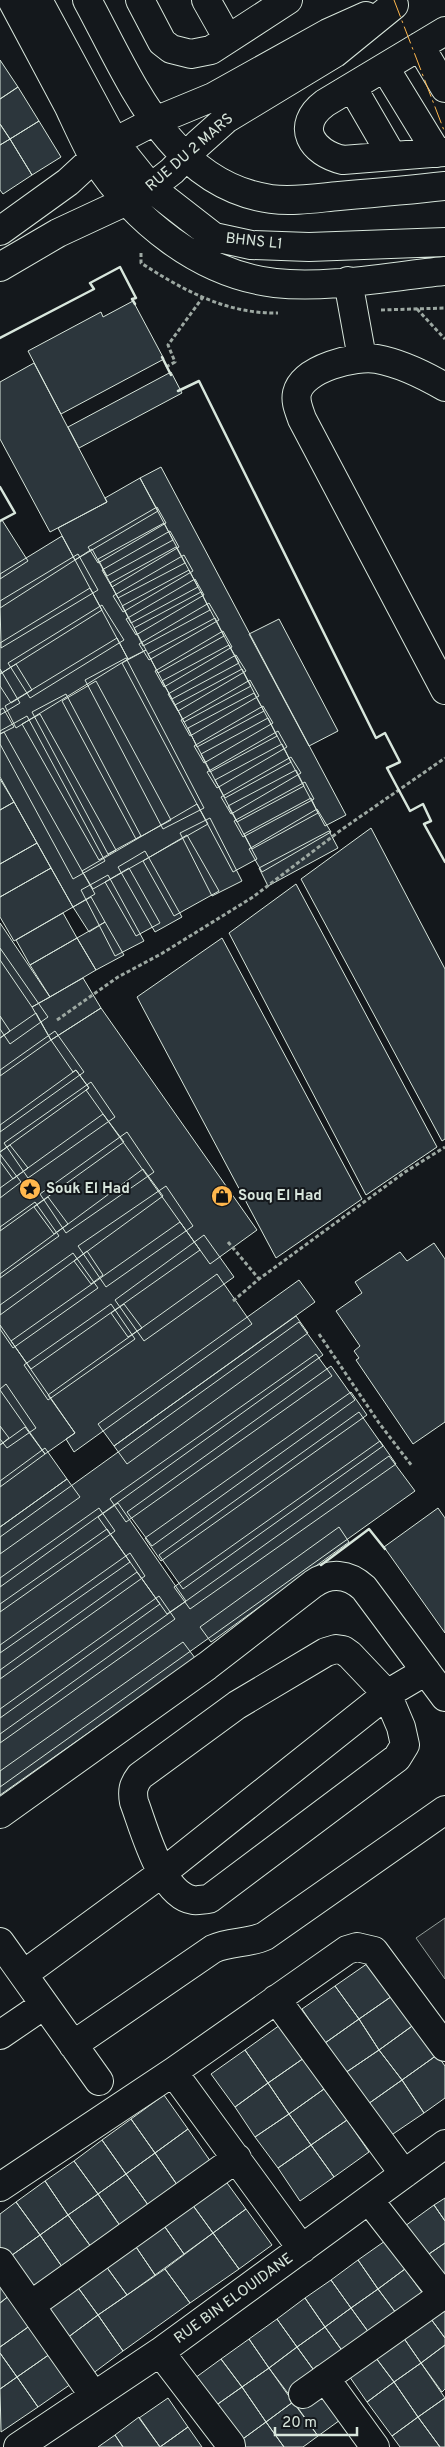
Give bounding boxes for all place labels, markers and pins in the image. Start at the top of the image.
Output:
place icon: Souk El Had [18,1177,42,1201]
place label: Souk El Had [46,1180,130,1199]
shop icon: Souq El Had [210,1184,234,1208]
place label: Souq El Had [238,1187,322,1206]

